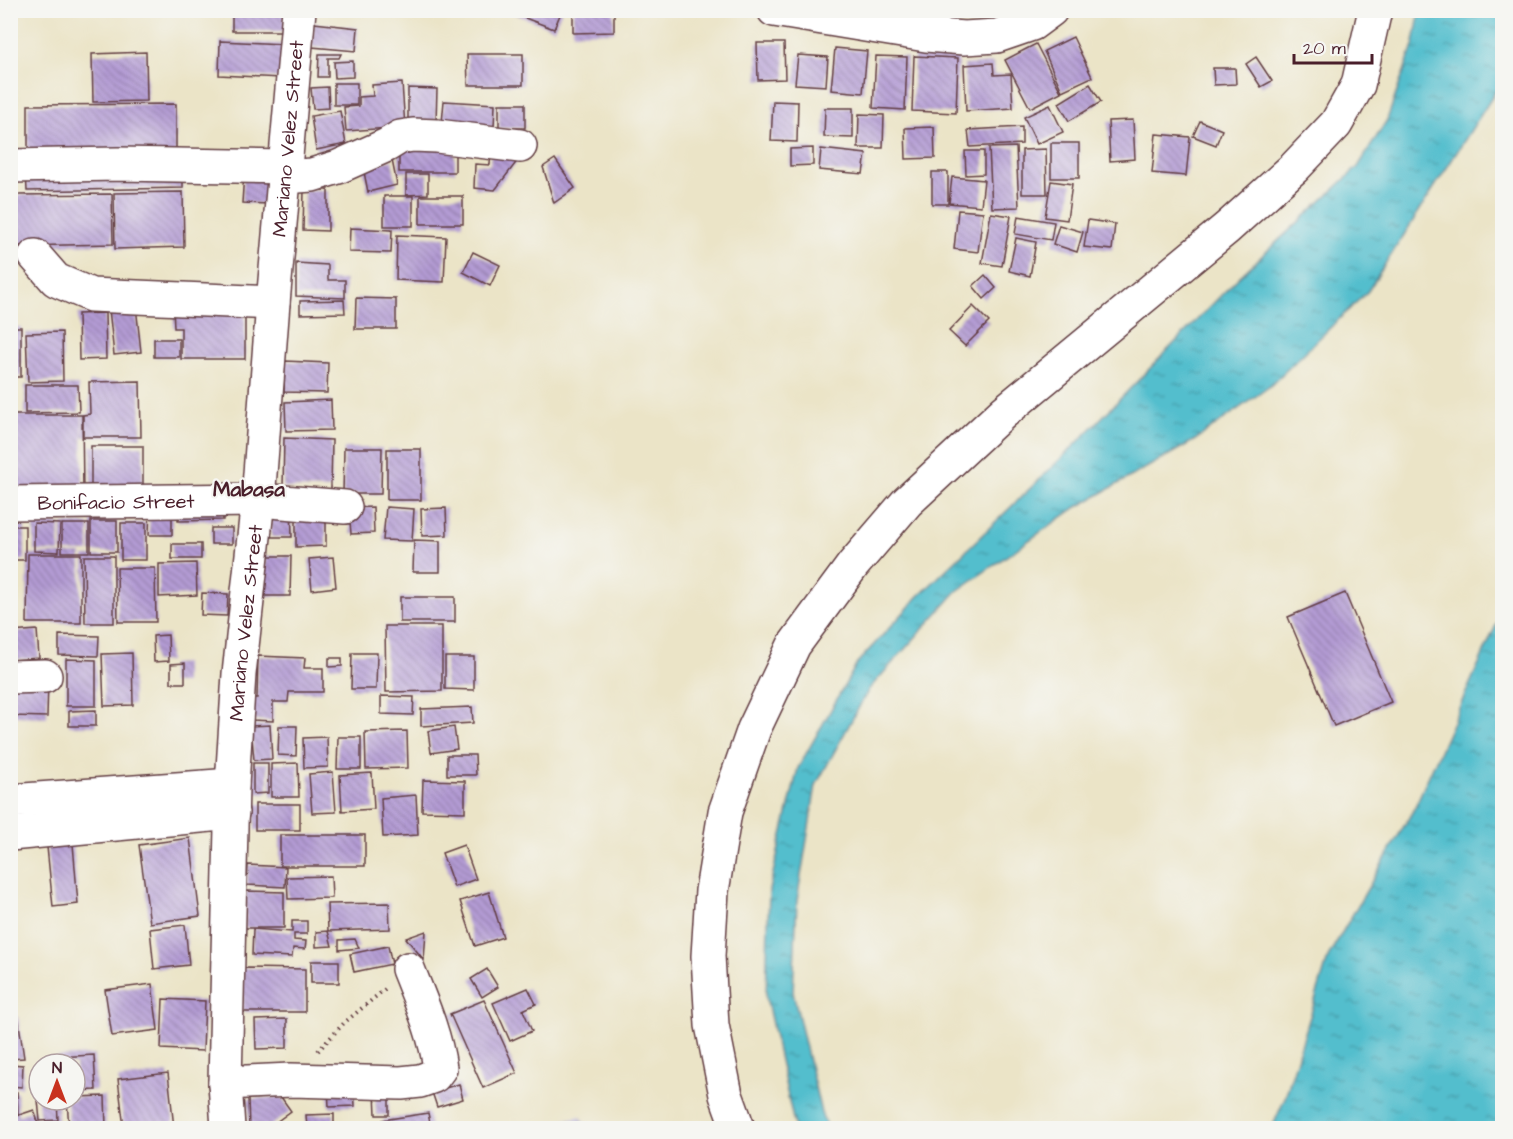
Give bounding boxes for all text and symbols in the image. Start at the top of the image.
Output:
scale bar [1294,27,1372,65]
text: 20 m [1303,36,1346,61]
street label: Mariano Velez Street [266,39,311,238]
district label: Mabasa [213,475,285,504]
street label: Bonifacio Street [37,488,195,518]
street label: Mariano Velez Street [223,523,270,722]
north arrow [27,1052,87,1112]
text: N [52,1057,62,1079]

